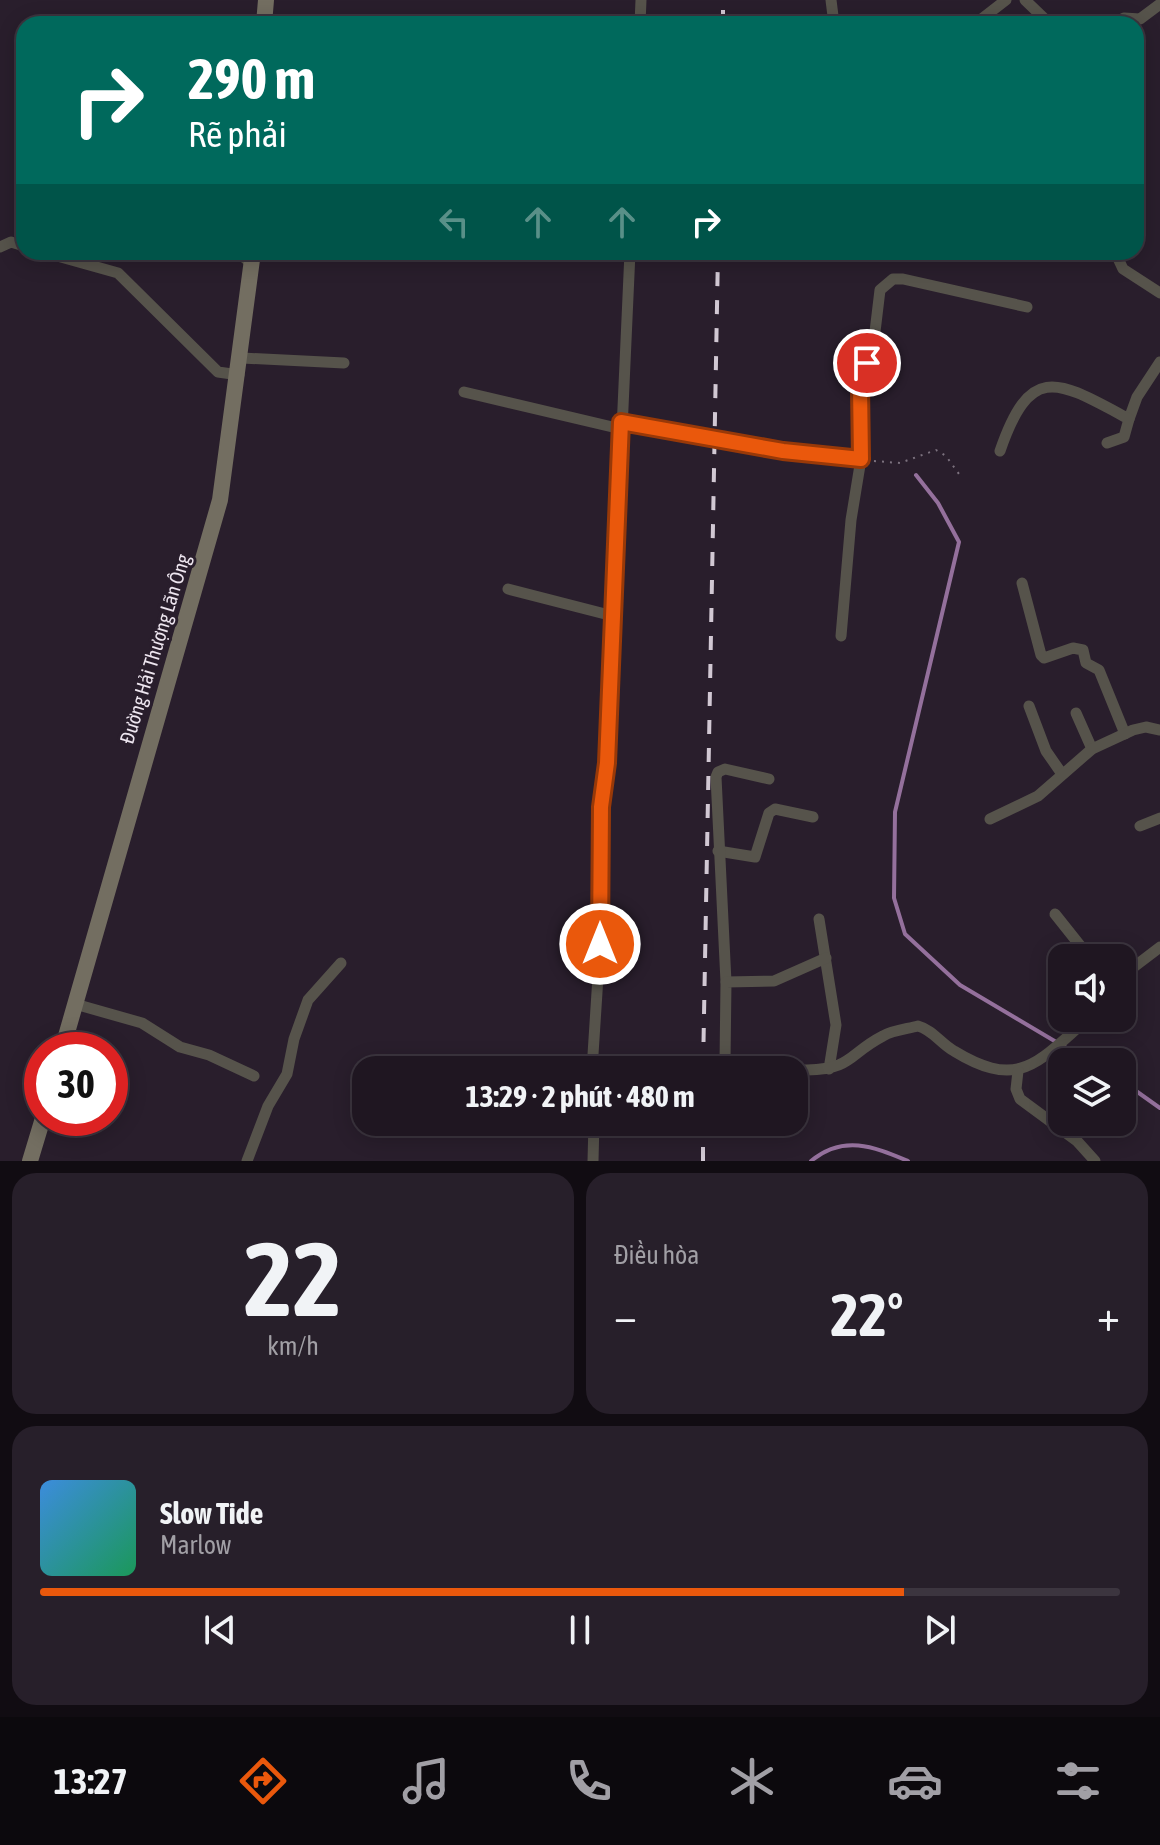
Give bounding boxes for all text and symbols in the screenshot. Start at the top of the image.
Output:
text: 290 m [188,47,315,111]
icon: right [56,48,160,152]
text: Rẽ phải [188,113,287,155]
icon: left [432,200,476,244]
icon: ahead [516,200,560,244]
icon: ahead [600,200,644,244]
icon: right [684,200,728,244]
pin [833,329,901,397]
icon: arrive [845,341,889,385]
street label: Đường Hải Thượng Lãn Ông [115,551,194,747]
position arrow [558,902,642,986]
map controls [1048,944,1136,1136]
button: sound [1048,944,1136,1032]
speed limit sign: 30 [24,1032,128,1136]
button: layers [1048,1048,1136,1136]
text: 13:29 · 2 phút · 480 m [465,1079,695,1113]
text: 22 [244,1219,342,1338]
text: Điều hòa [614,1240,699,1270]
text: 22° [831,1280,903,1349]
text: − [614,1290,637,1340]
text: + [1097,1290,1120,1340]
text: km/h [267,1331,319,1361]
text: Slow Tide [160,1496,263,1530]
text: Marlow [160,1530,231,1560]
icon: previous [198,1608,242,1652]
icon: pause [558,1608,602,1652]
icon: next [918,1608,962,1652]
icon: directions [235,1753,291,1809]
icon: music [398,1753,454,1809]
icon: phone [561,1753,617,1809]
icon: climate [724,1753,780,1809]
icon: car [887,1753,943,1809]
icon: filters [1050,1753,1106,1809]
text: 13:27 [54,1760,128,1802]

